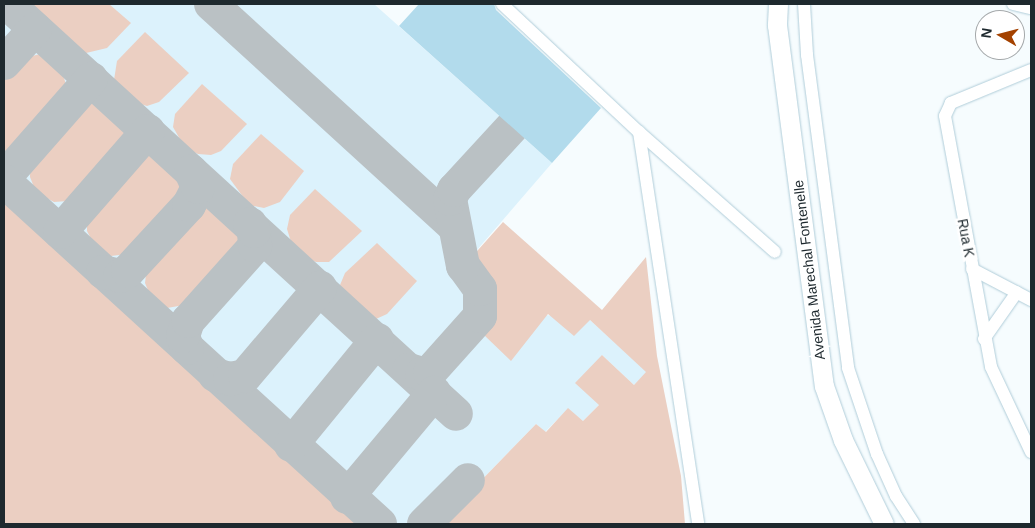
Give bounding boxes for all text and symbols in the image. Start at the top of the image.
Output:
north arrow [975,10,1025,60]
text: N [978,27,995,39]
street label: Avenida Marechal Fontenelle [790,179,828,361]
street label: Rua K [954,217,978,259]

